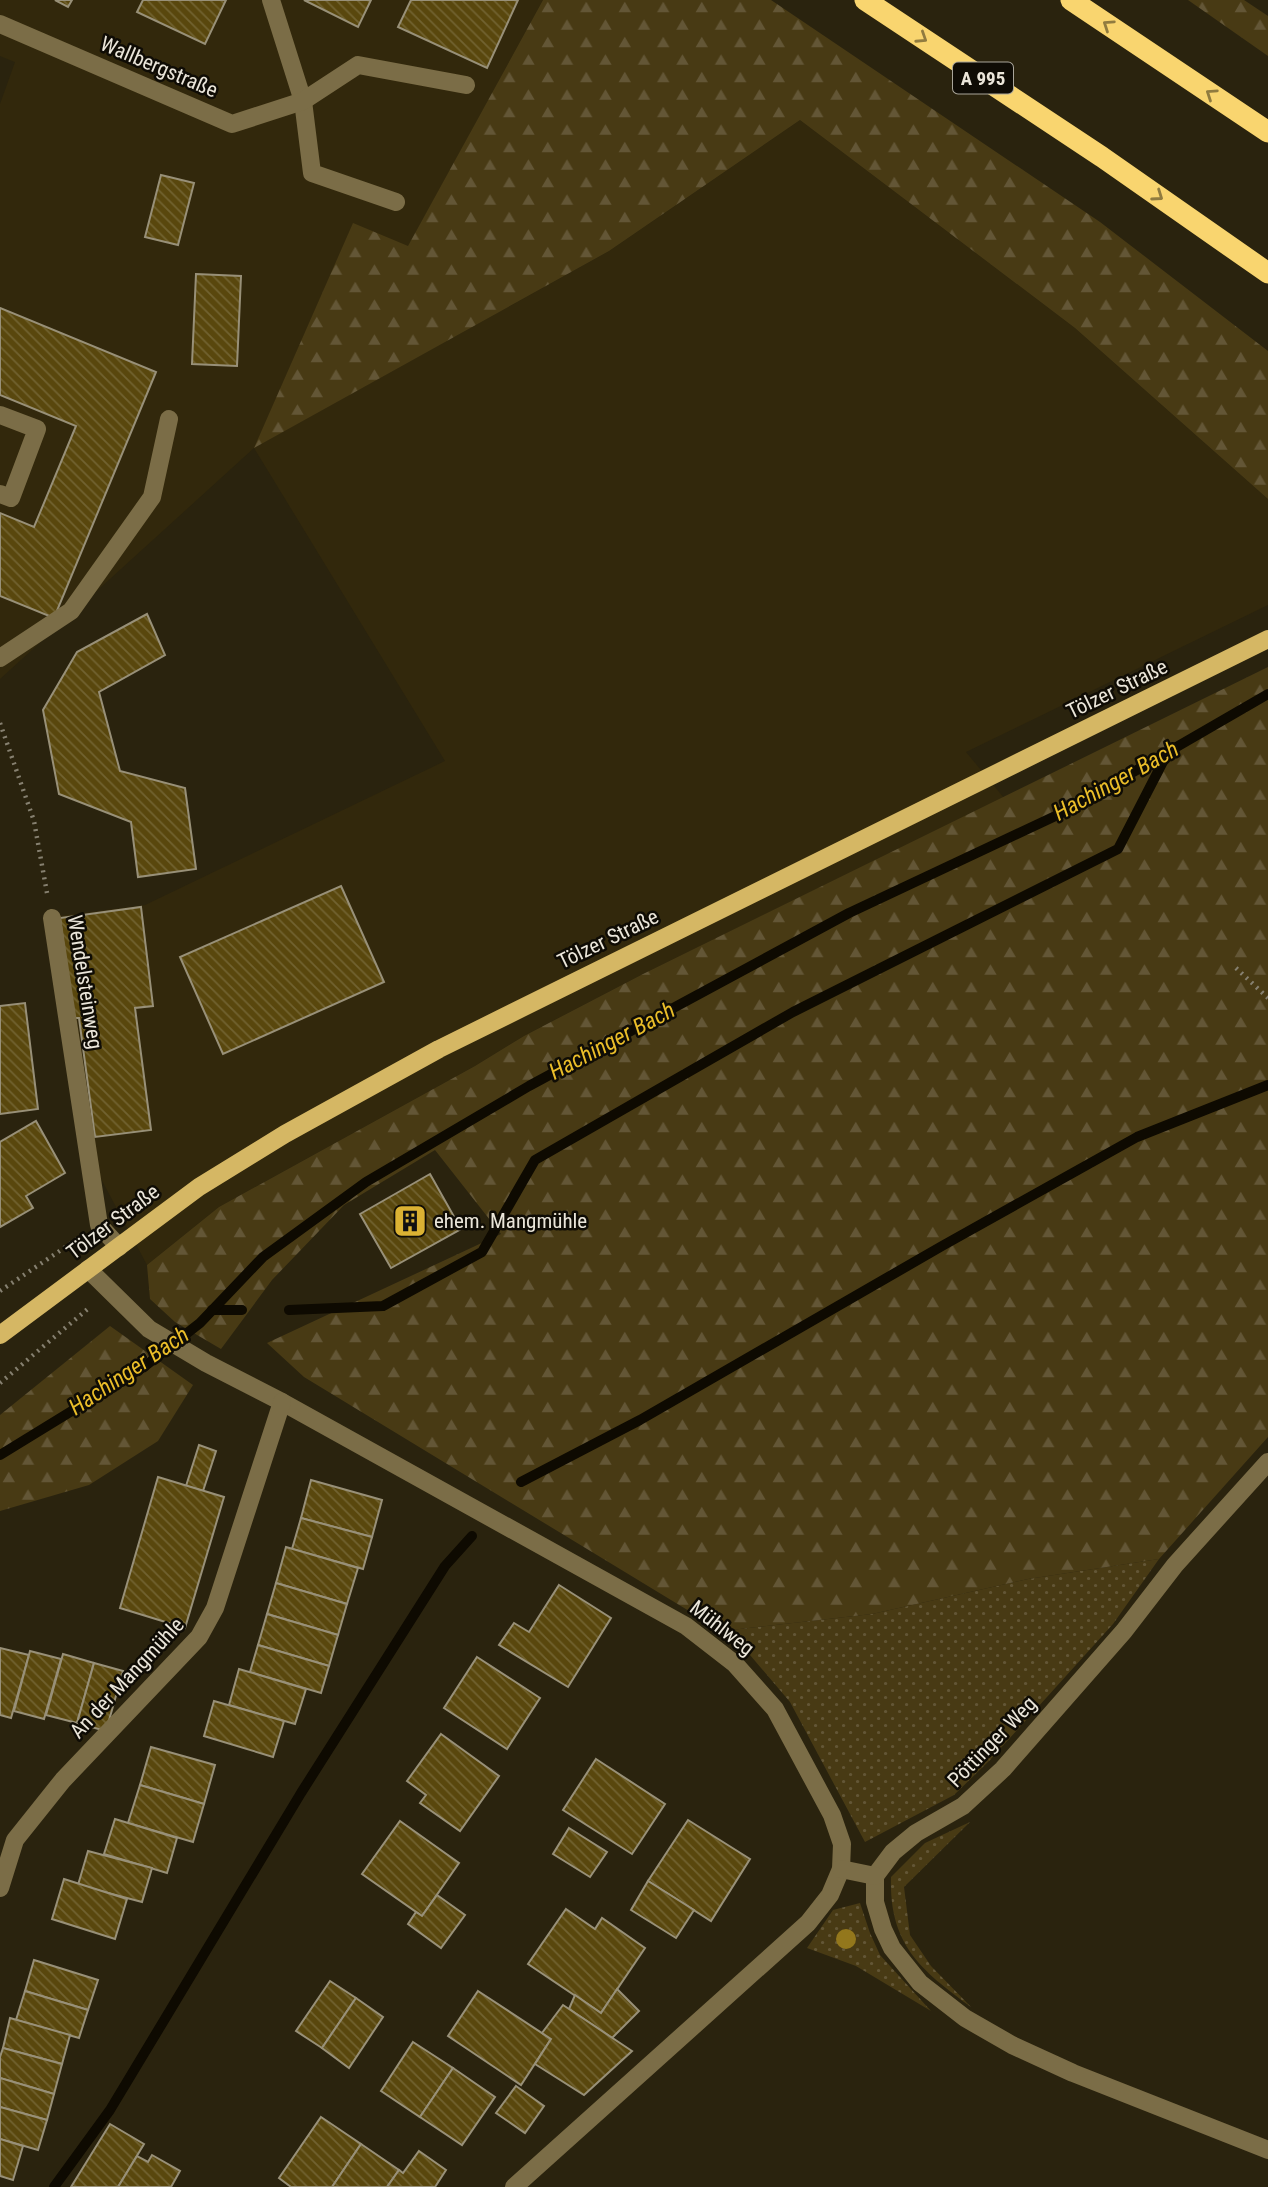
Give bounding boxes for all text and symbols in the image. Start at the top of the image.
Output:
one-way arrow [1103,21,1116,33]
one-way arrow [914,29,927,42]
street label: Wallbergstraße [97,32,221,102]
road number: A 995 [953,62,1013,94]
one-way arrow [1206,90,1219,102]
one-way arrow [1150,188,1163,200]
street label: Tölzer Straße [1063,654,1172,724]
water label: Hachinger Bach [1049,736,1183,826]
street label: Tölzer Straße [554,904,663,974]
street label: Wendelsteinweg [63,913,107,1051]
water label: Hachinger Bach [544,996,680,1086]
street label: Tölzer Straße [62,1179,164,1264]
building icon: ehem. Mangmühle [391,1202,429,1240]
place label: ehem. Mangmühle [434,1209,587,1233]
water label: Hachinger Bach [64,1321,194,1421]
street label: Mühlweg [685,1596,759,1660]
street label: An der Mangmühle [65,1613,189,1743]
street label: Pöttinger Weg [943,1692,1041,1792]

